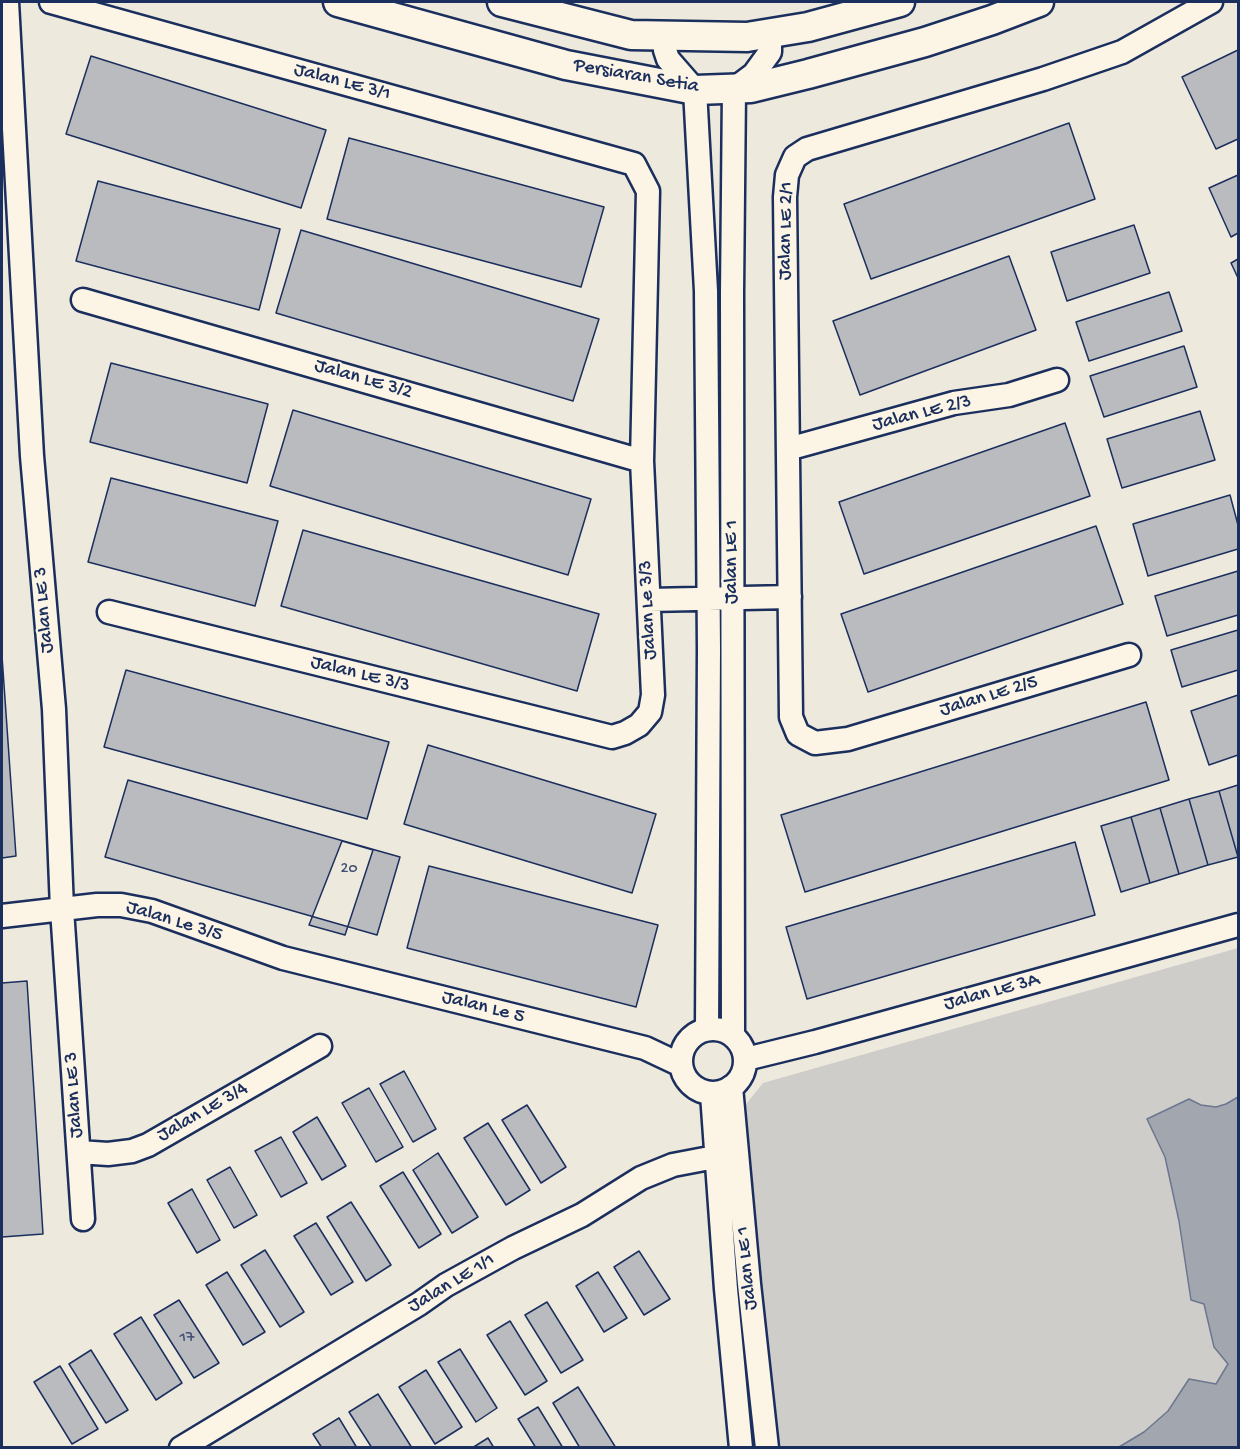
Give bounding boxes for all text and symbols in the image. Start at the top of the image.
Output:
street label: Persiaran Setia [571,54,701,100]
street label: Jalan LE 3/1 [291,59,393,107]
street label: Jalan LE 2/1 [774,181,800,281]
street label: Jalan LE 3/2 [311,355,415,405]
street label: Jalan LE 2/3 [870,390,974,438]
street label: Jalan LE 1 [721,520,745,604]
street label: Jalan Le 3/3 [634,560,664,660]
street label: Jalan LE 3 [29,566,61,654]
street label: Jalan LE 3/3 [308,651,412,699]
street label: Jalan LE 2/5 [937,671,1041,723]
house number: 20 [341,860,357,880]
street label: Jalan Le 3/5 [123,896,225,948]
street label: Jalan LE 3A [941,969,1043,1017]
street label: Jalan Le 5 [439,986,527,1030]
street label: Jalan LE 3 [60,1051,90,1139]
street label: Jalan LE 3/4 [153,1077,253,1149]
street label: Jalan LE 1 [732,1225,764,1311]
street label: Jalan LE 1/1 [404,1249,500,1319]
house number: 17 [180,1329,194,1349]

